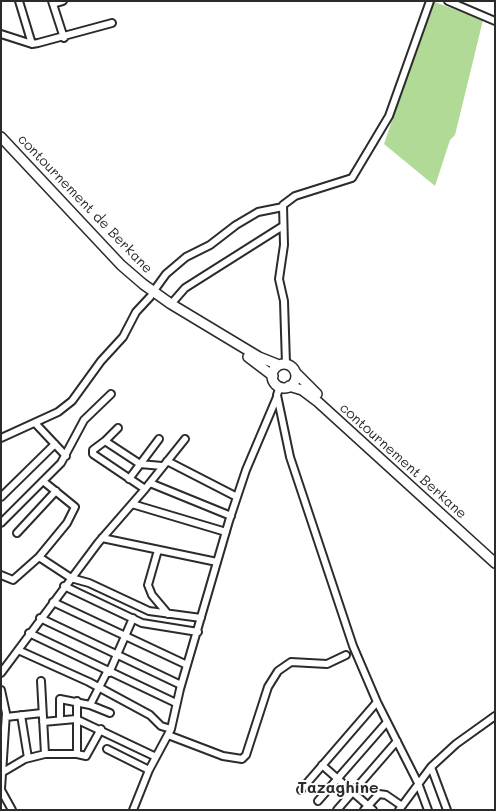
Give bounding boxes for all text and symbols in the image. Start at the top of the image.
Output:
street label: contournement de Berkane [14,131,156,277]
street label: contournement Berkane [336,400,470,522]
district label: Tazaghine [297,778,379,798]

